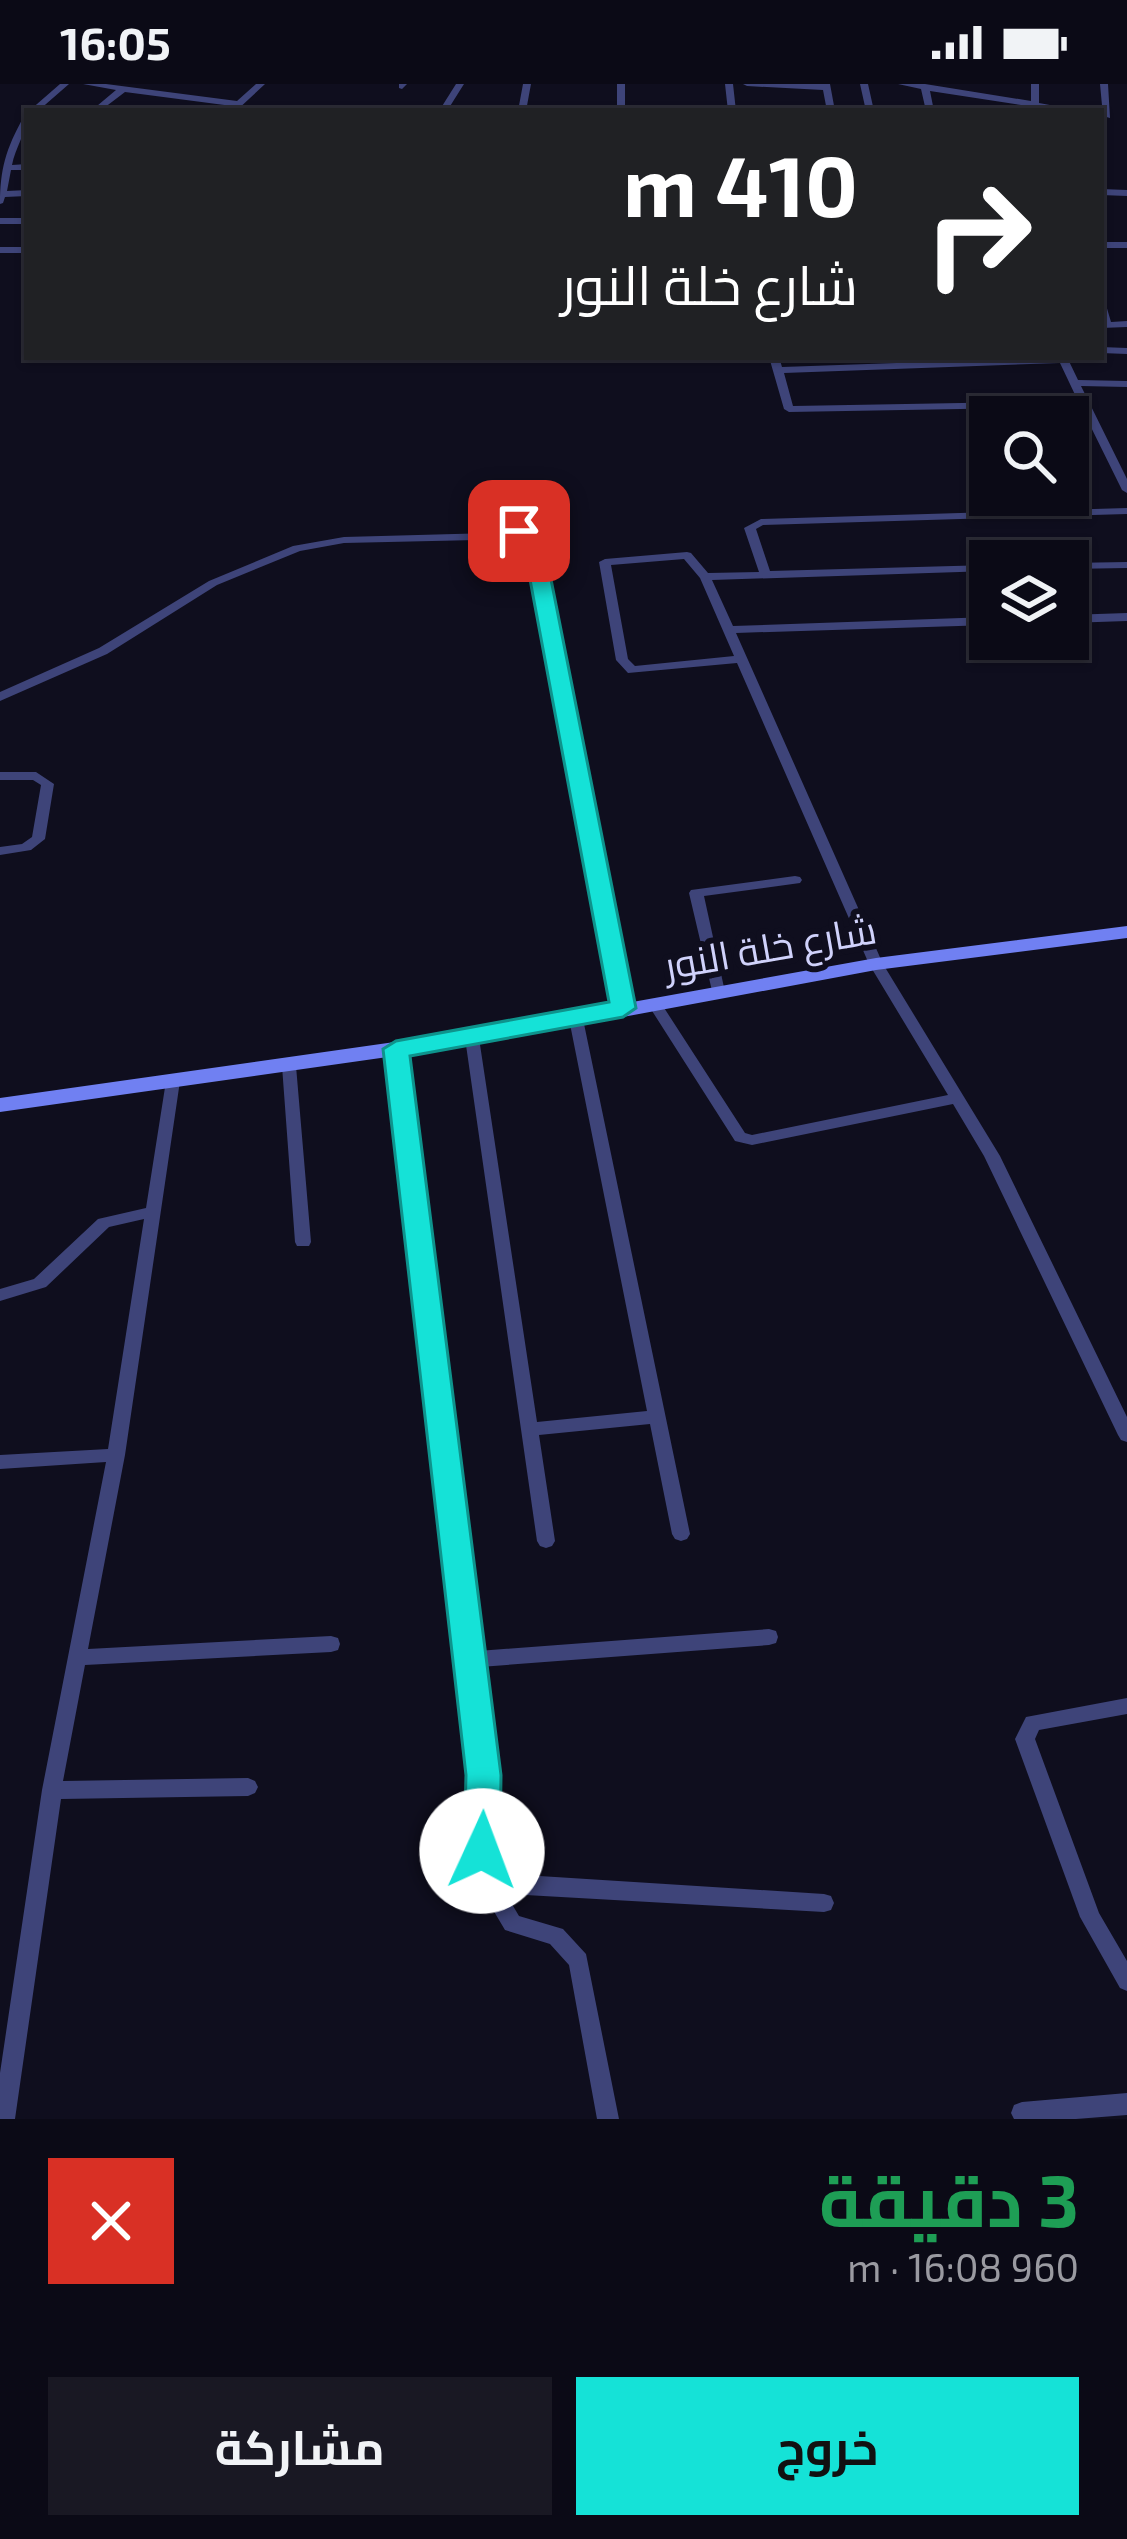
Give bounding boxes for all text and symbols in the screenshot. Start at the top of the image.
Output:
text: 16:05 [60,15,171,69]
text: 410 m [623,133,858,234]
icon: right [900,156,1056,312]
text: شارع خلة النور [561,251,858,316]
map controls [969,396,1089,660]
button: search [969,396,1089,516]
pin [468,480,570,582]
icon: arrive [486,498,552,564]
button: layers [969,540,1089,660]
street label: شارع خلة النور [658,904,881,993]
position arrow [419,1788,545,1914]
text: 3 دقيقة [819,2155,1079,2241]
button: close [48,2158,174,2284]
text: 960 m · 16:08 [847,2243,1079,2290]
button: مشاركة [48,2377,552,2515]
button: خروج [576,2377,1079,2515]

